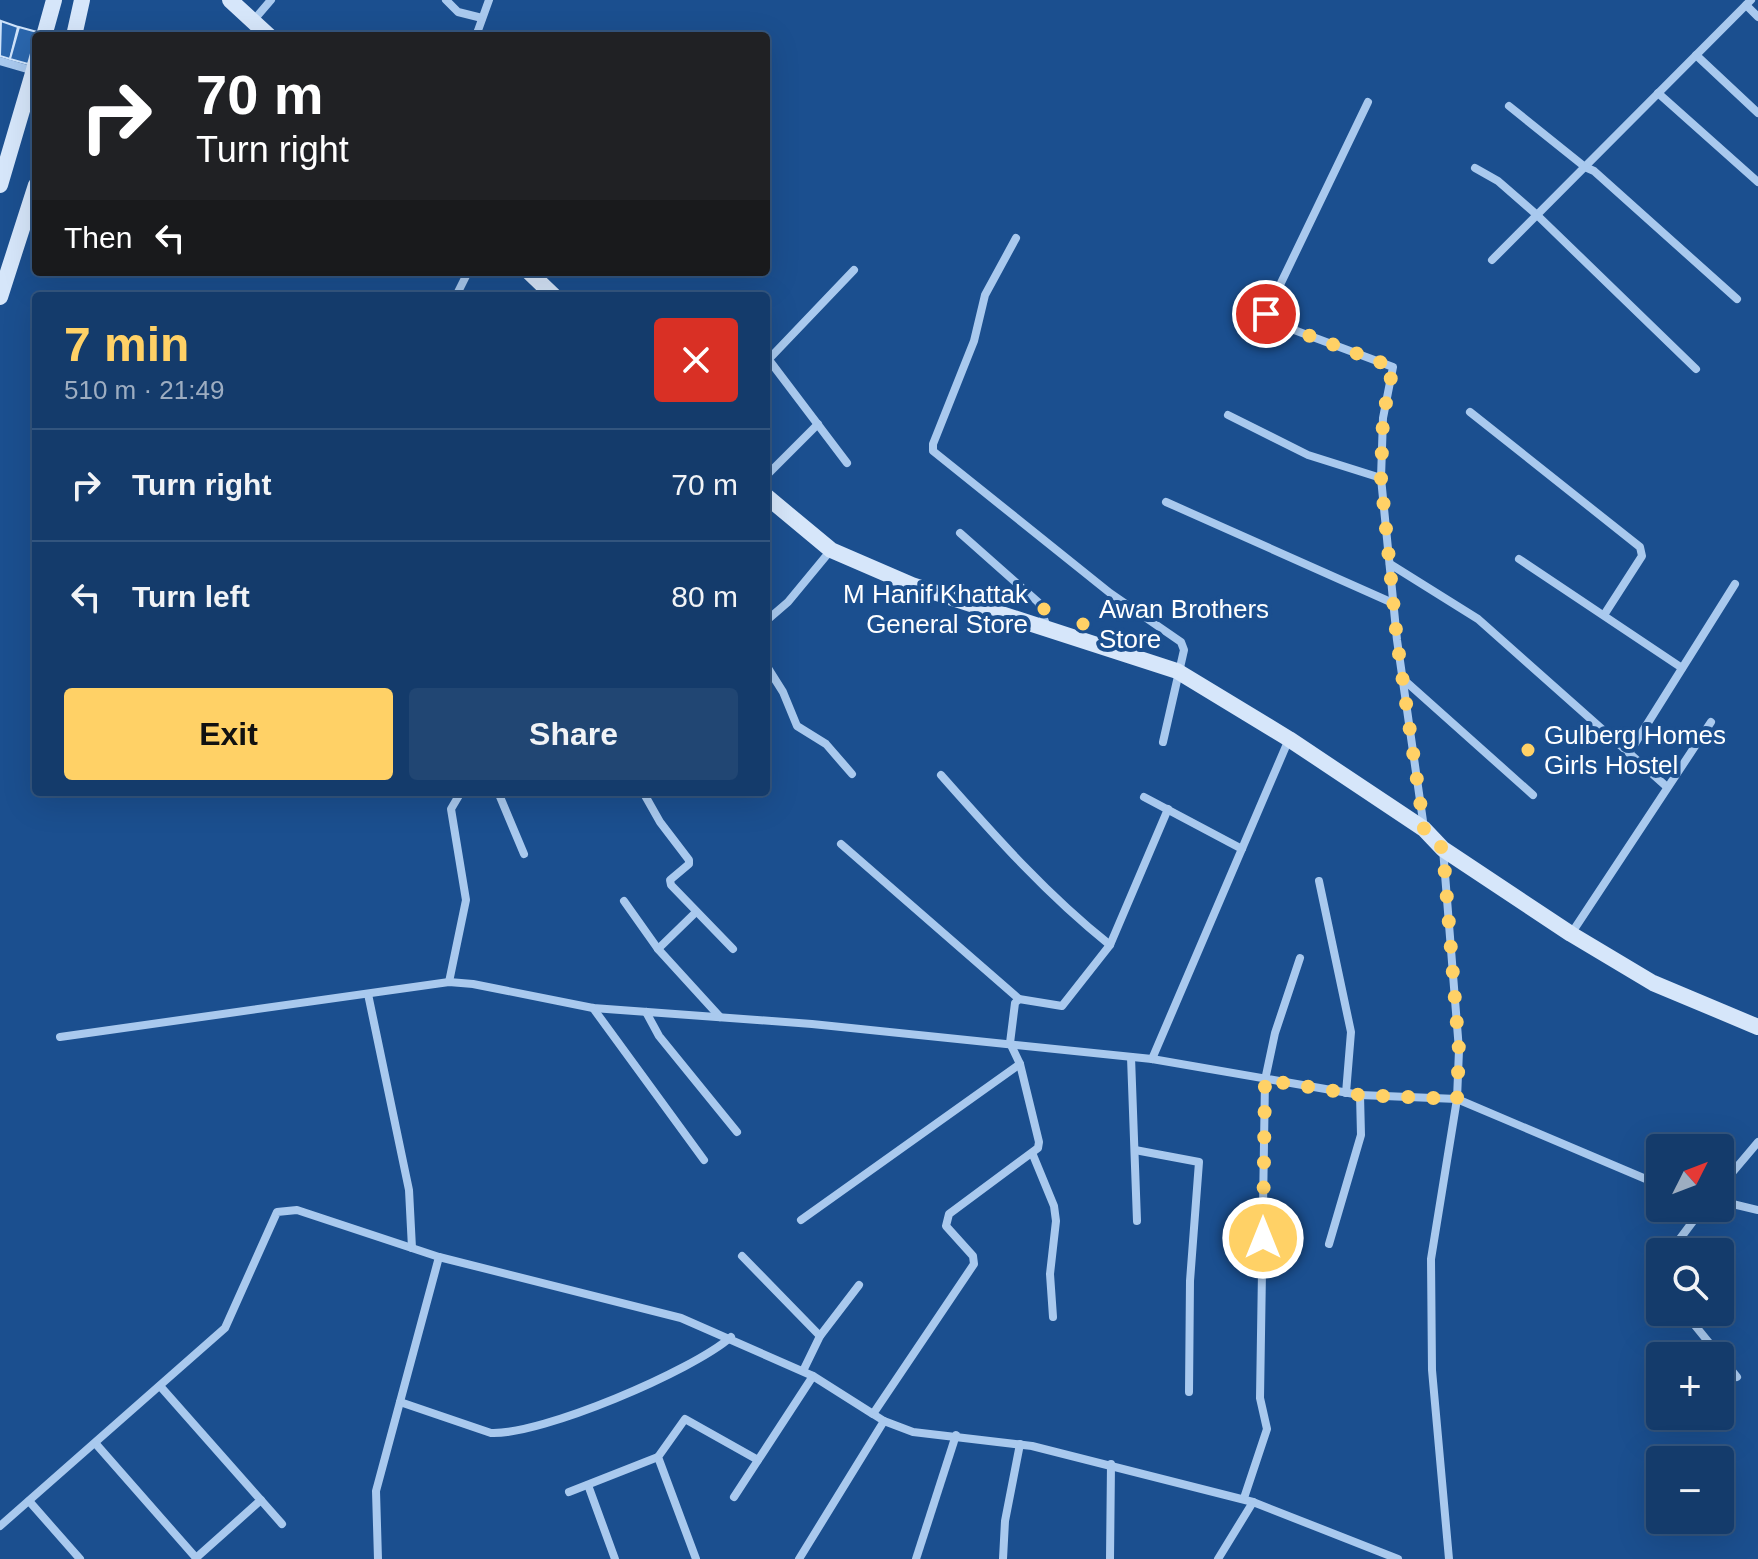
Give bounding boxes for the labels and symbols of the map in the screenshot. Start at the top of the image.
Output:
pin [1232,280,1300,348]
place label: M Hanif Khattak General Store [843,579,1029,639]
place label: Awan Brothers Store [1099,594,1269,654]
marker: M Hanif Khattak General Store [1035,600,1053,618]
marker: Awan Brothers Store [1074,615,1092,633]
place label: Gulberg Homes Girls Hostel [1544,720,1726,780]
marker: Gulberg Homes Girls Hostel [1519,741,1537,759]
north arrow [1646,1134,1734,1222]
position arrow [1221,1196,1305,1280]

